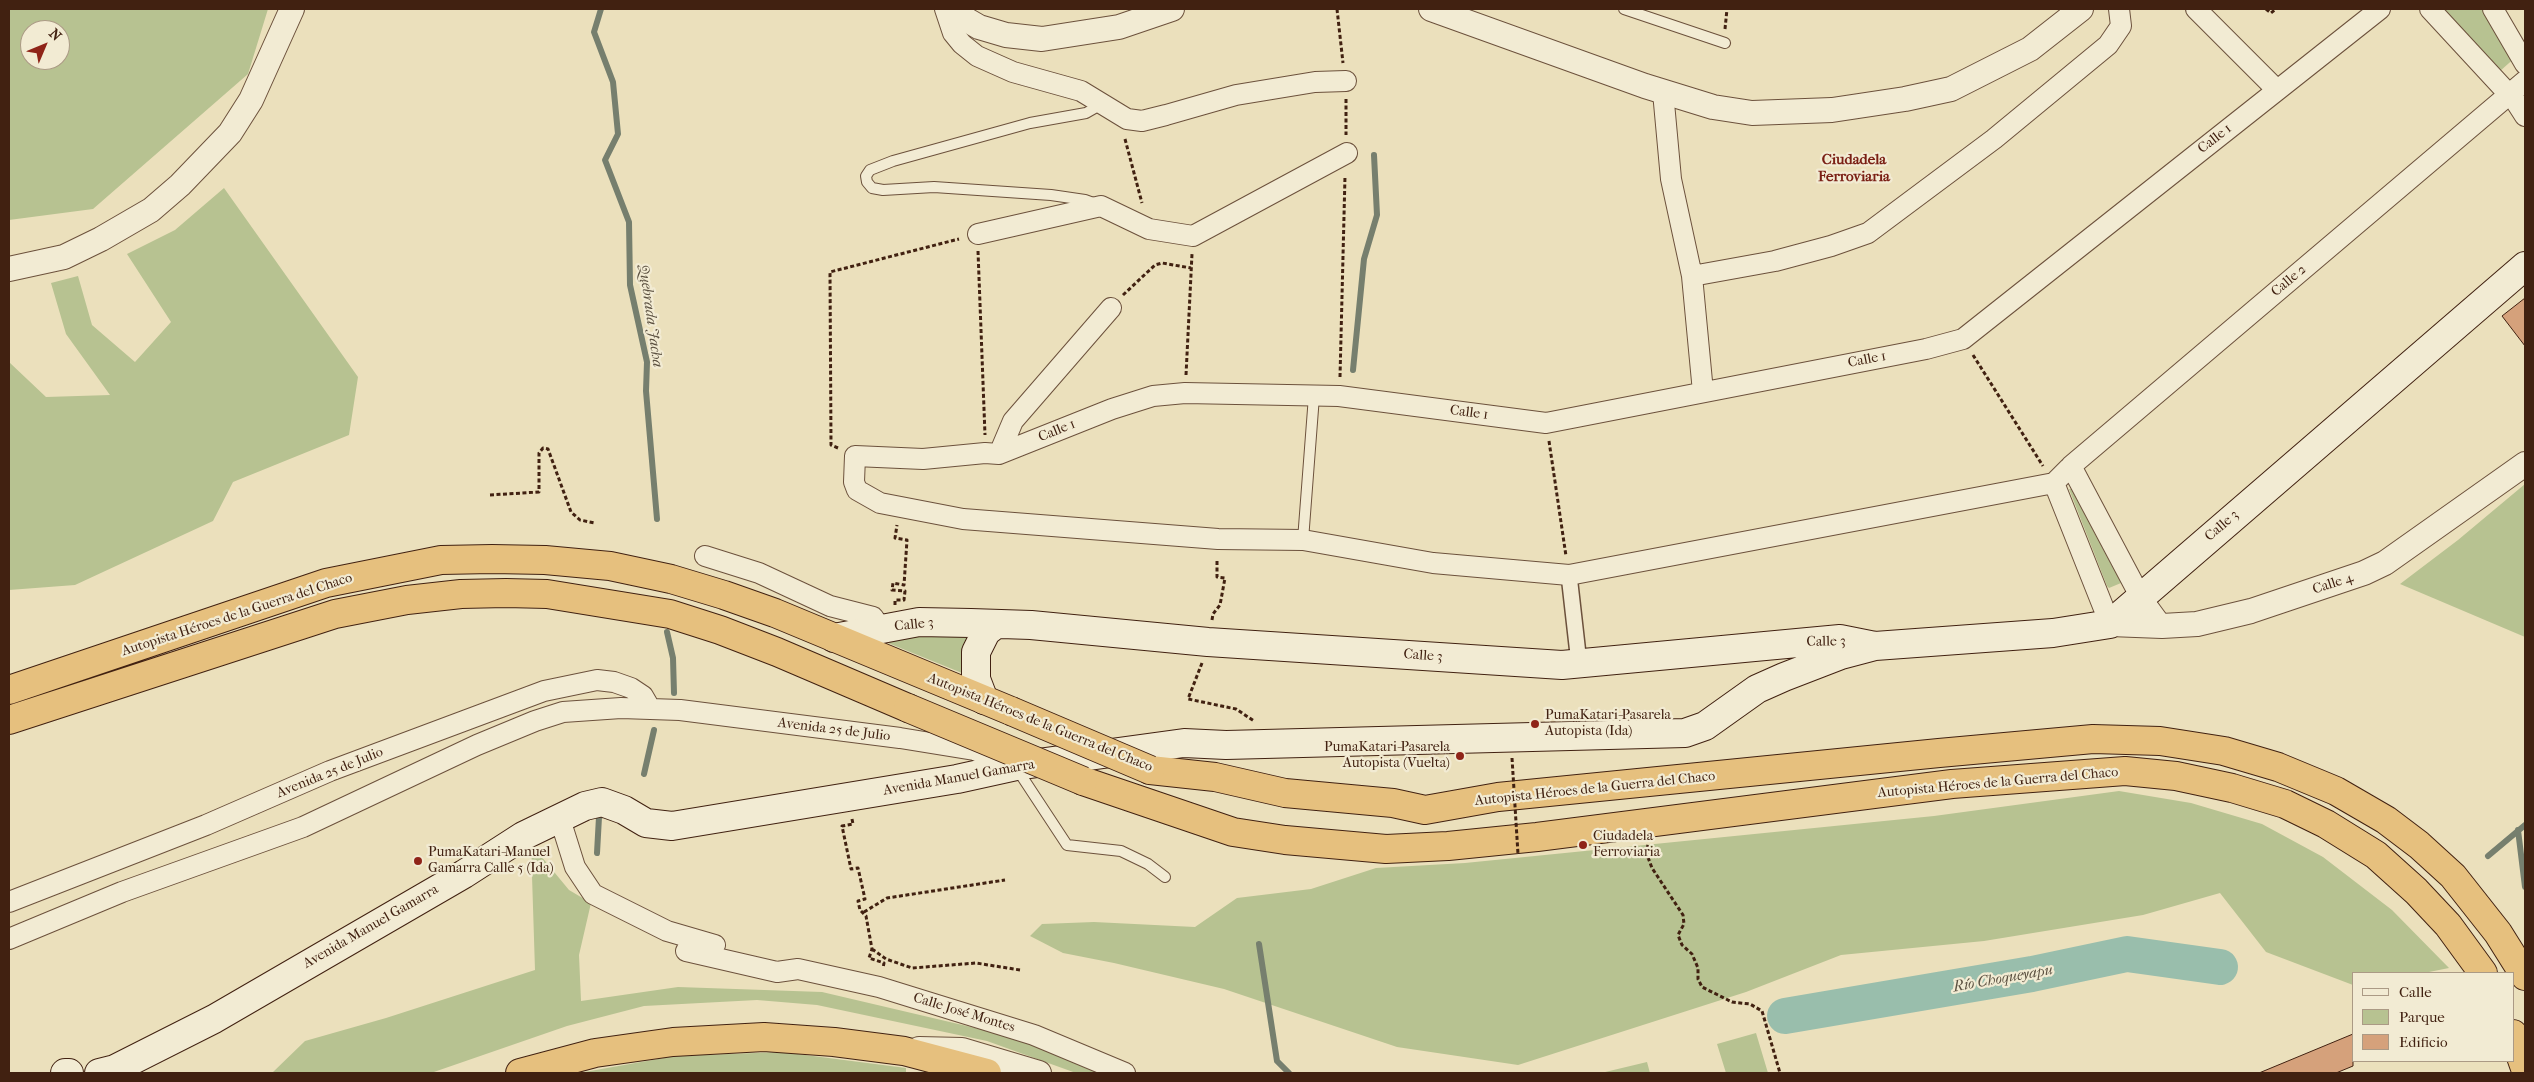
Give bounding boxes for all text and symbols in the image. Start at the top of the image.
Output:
north arrow [20,20,70,70]
text: N [45,25,65,45]
street label: Calle 1 [2195,121,2235,157]
district label: Ciudadela Ferroviaria [1818,151,1890,186]
street label: Calle 2 [2268,261,2310,301]
water label: Quebrada Jacha [634,264,666,368]
street label: Calle 1 [1847,348,1887,372]
street label: Calle 1 [1449,402,1489,424]
street label: Calle 1 [1036,416,1078,446]
street label: Calle 3 [2202,507,2242,545]
street label: Autopista Héroes de la Guerra del Chaco [120,570,354,660]
street label: Calle 4 [2311,570,2355,598]
street label: Calle 3 [894,615,934,635]
street label: Calle 3 [1806,633,1846,651]
street label: Calle 3 [1403,646,1443,666]
street label: Autopista Héroes de la Guerra del Chaco [925,670,1155,776]
place label: PumaKatari-Pasarela Autopista (Ida) [1545,708,1671,740]
street label: Avenida 25 de Julio [777,715,891,745]
marker: PumaKatari-Pasarela Autopista (Ida) [1529,718,1541,730]
place label: PumaKatari-Pasarela Autopista (Vuelta) [1324,740,1450,772]
street label: Avenida 25 de Julio [274,744,386,802]
marker: PumaKatari-Pasarela Autopista (Vuelta) [1454,750,1466,762]
street label: Avenida Manuel Gamarra [882,756,1036,800]
street label: Autopista Héroes de la Guerra del Chaco [1877,764,2119,802]
street label: Autopista Héroes de la Guerra del Chaco [1474,768,1716,810]
place label: Ciudadela Ferroviaria [1593,829,1660,862]
marker: Ciudadela Ferroviaria [1577,839,1589,851]
place label: PumaKatari-Manuel Gamarra Calle 5 (Ida) [428,845,554,878]
marker: PumaKatari-Manuel Gamarra Calle 5 (Ida) [412,855,424,867]
street label: Avenida Manuel Gamarra [300,881,442,973]
water label: Río Choqueyapu [1952,961,2054,997]
legend [2352,972,2514,1062]
text: Calle [2399,983,2432,1001]
street label: Calle José Montes [911,990,1017,1036]
text: Parque [2399,1008,2445,1026]
text: Edificio [2399,1033,2448,1051]

